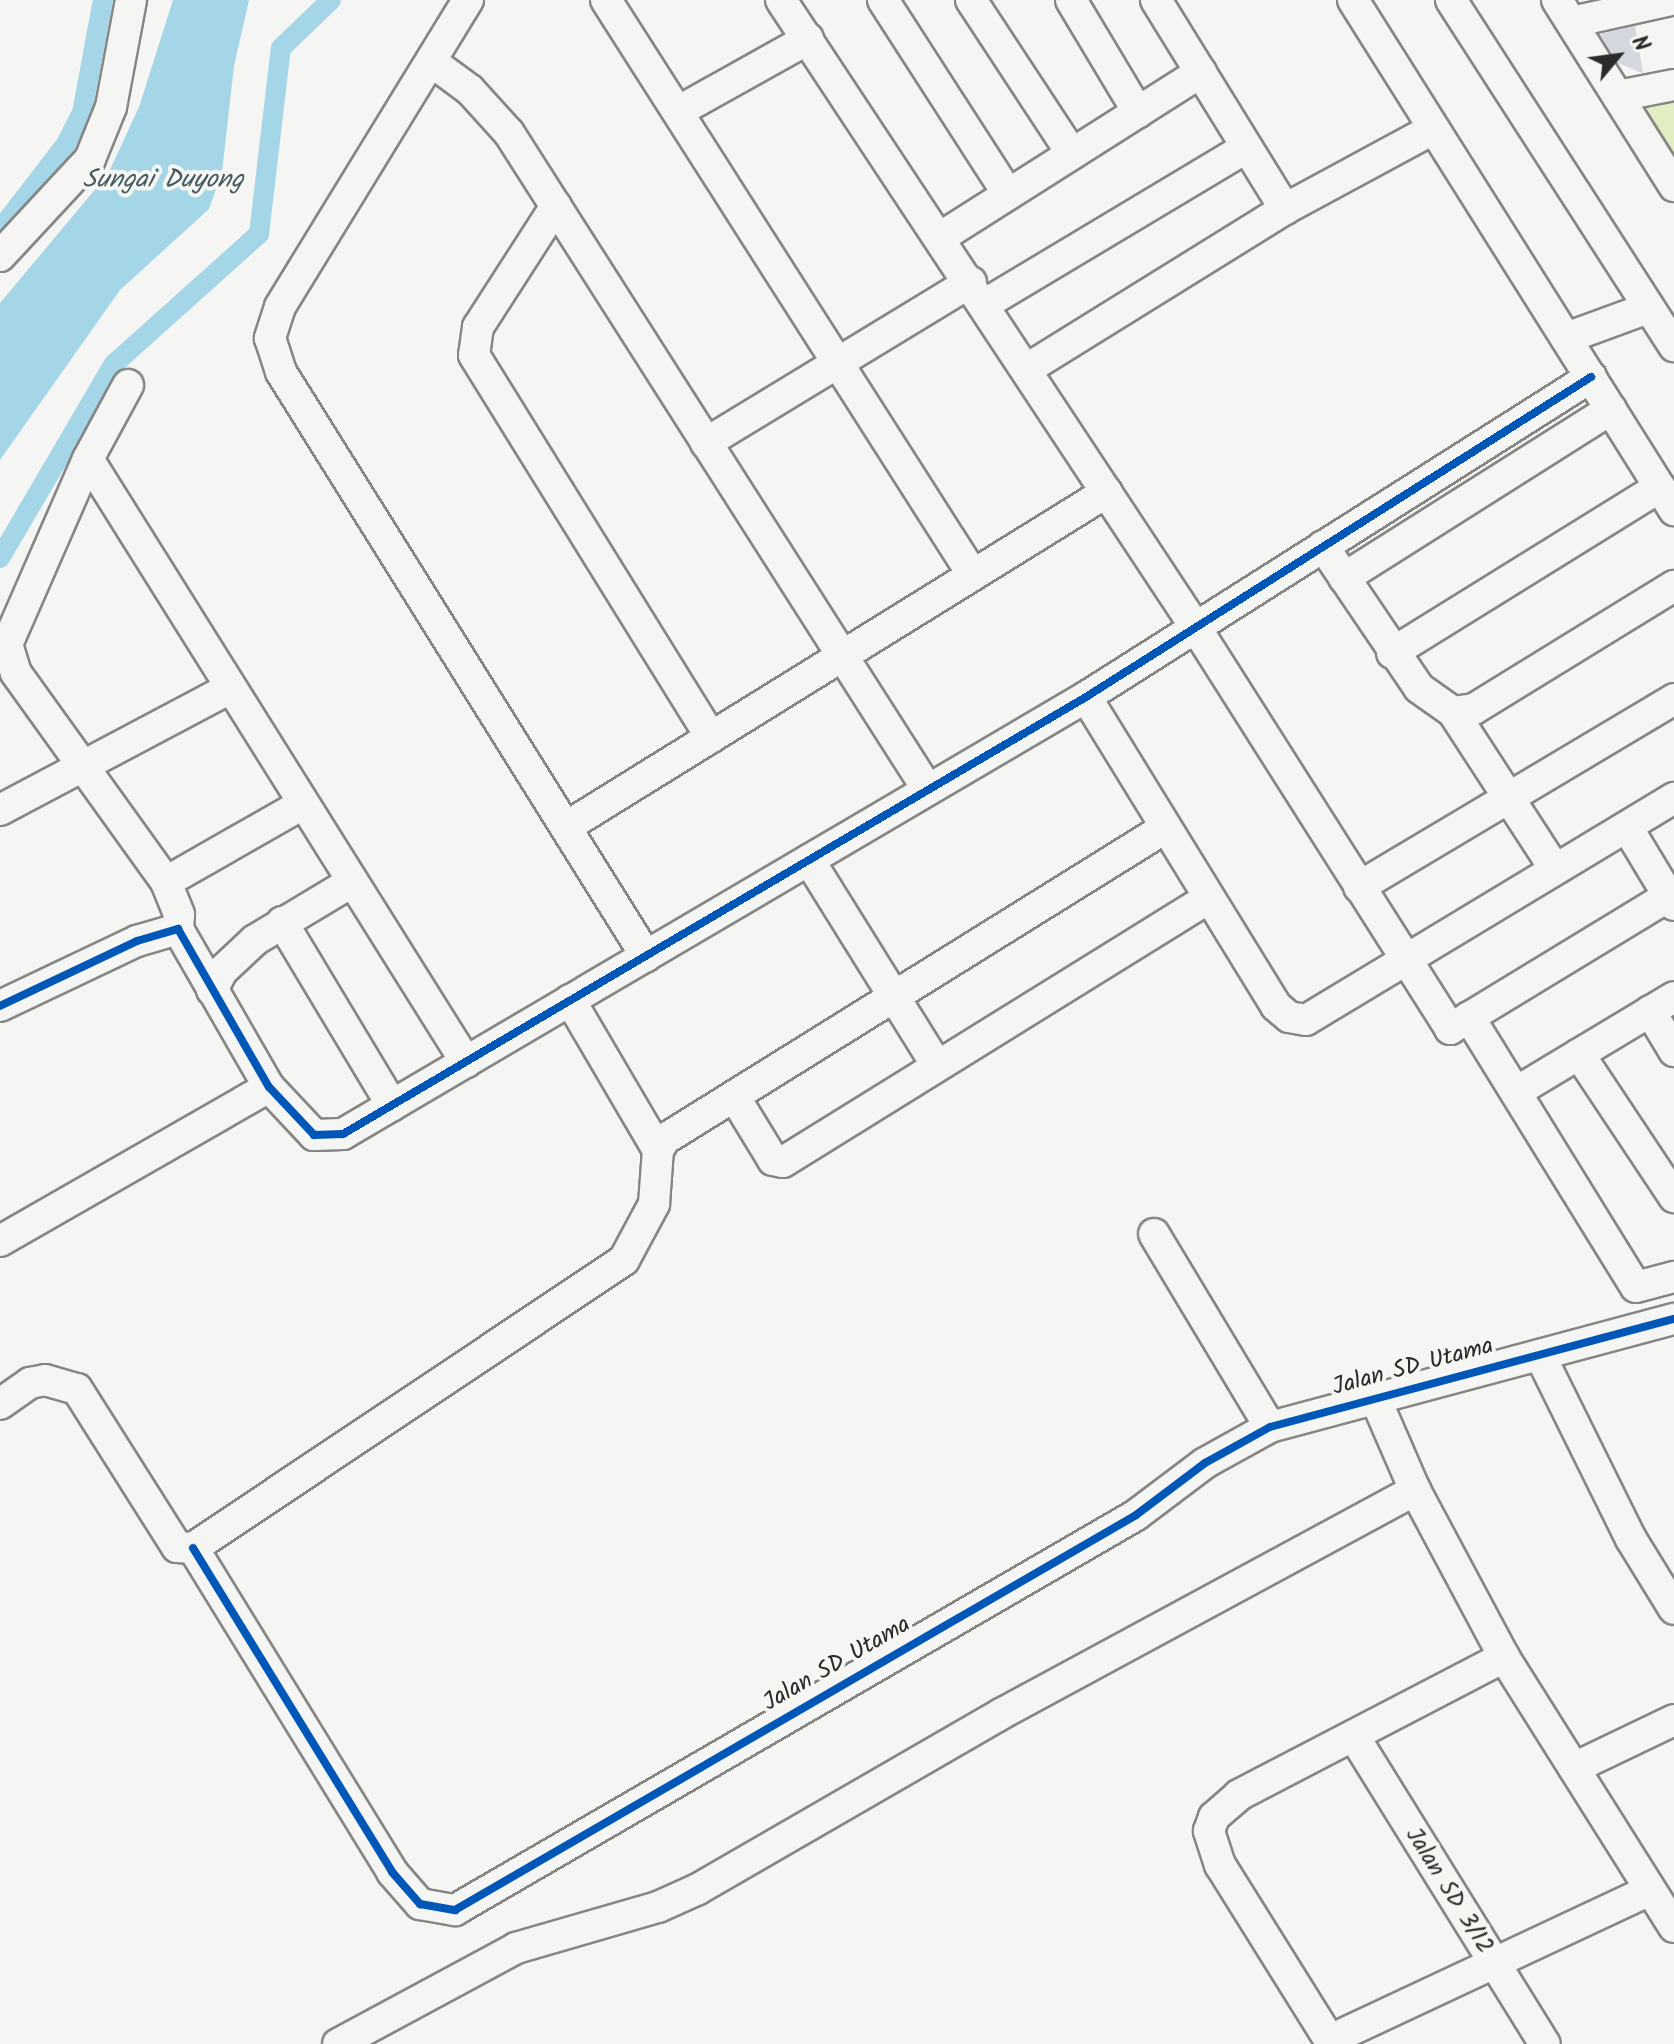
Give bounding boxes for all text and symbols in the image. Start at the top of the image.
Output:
north arrow [1578,16,1658,96]
text: N [1621,30,1658,59]
water label: Sungai Duyong [83,165,243,197]
street label: Jalan SD Utama [1330,1332,1496,1402]
street label: Jalan SD Utama [758,1610,916,1718]
street label: Jalan SD 3/12 [1399,1822,1499,1960]

